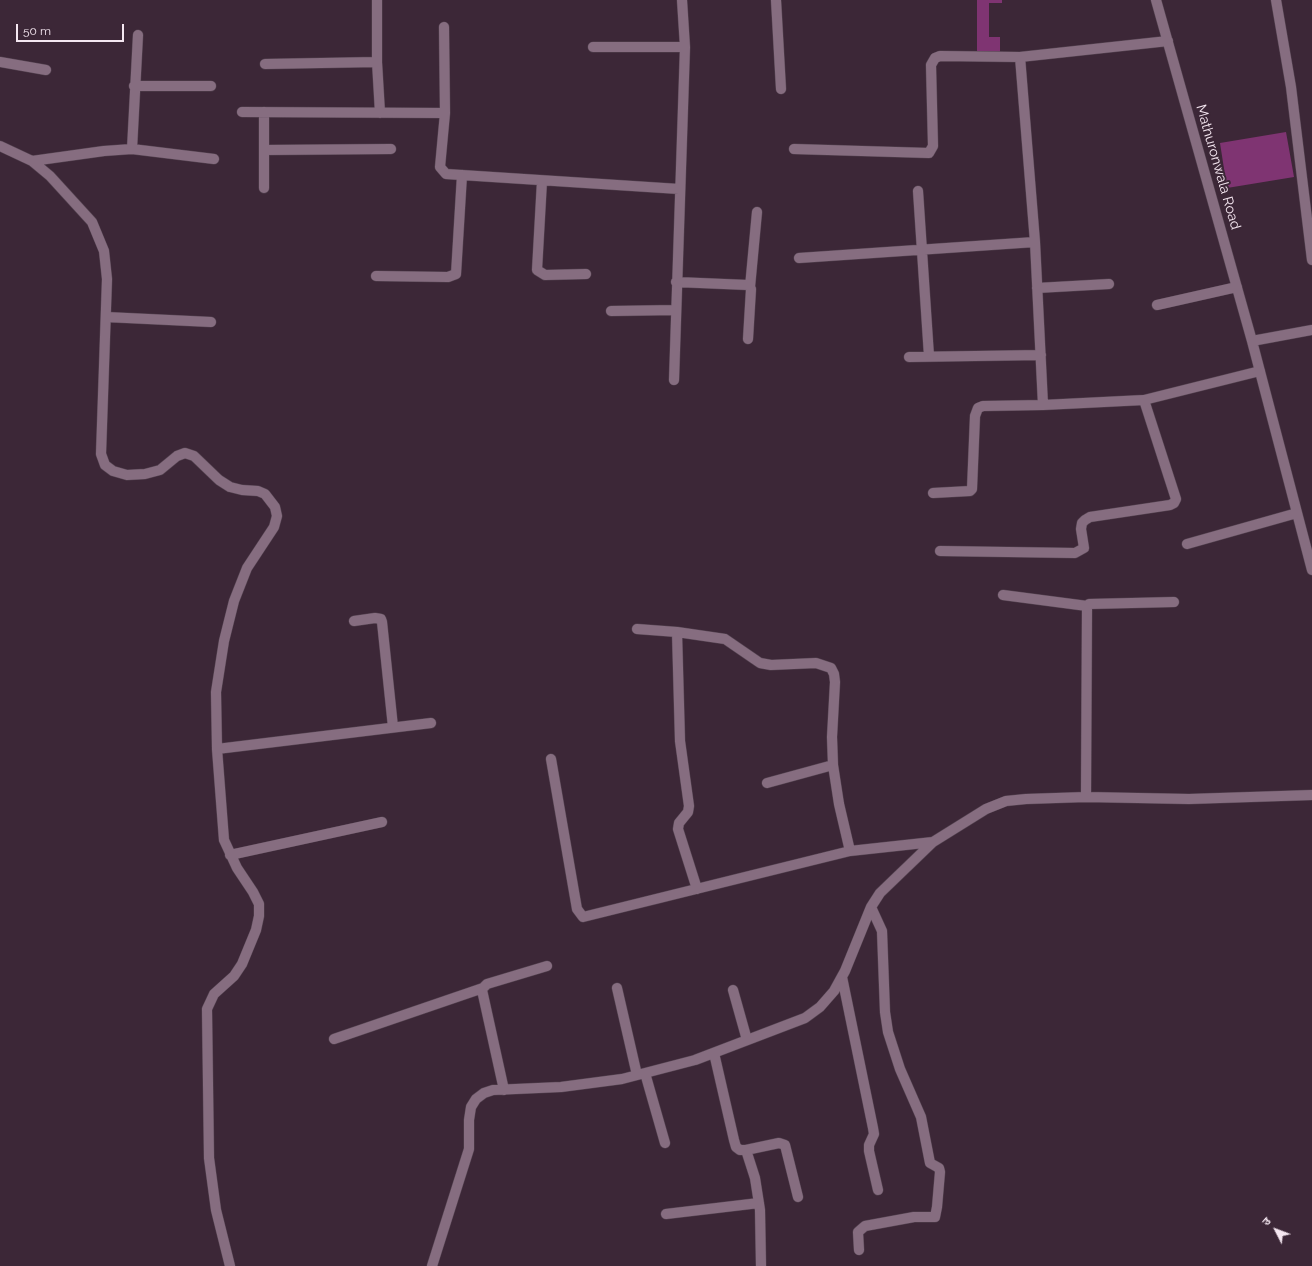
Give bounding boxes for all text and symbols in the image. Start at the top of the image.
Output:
scale bar [18,16,126,42]
text: 50 m [23,24,51,38]
street label: Mathuronwala Road [1192,102,1244,232]
north arrow [1256,1210,1296,1250]
text: उ [1260,1215,1274,1228]

